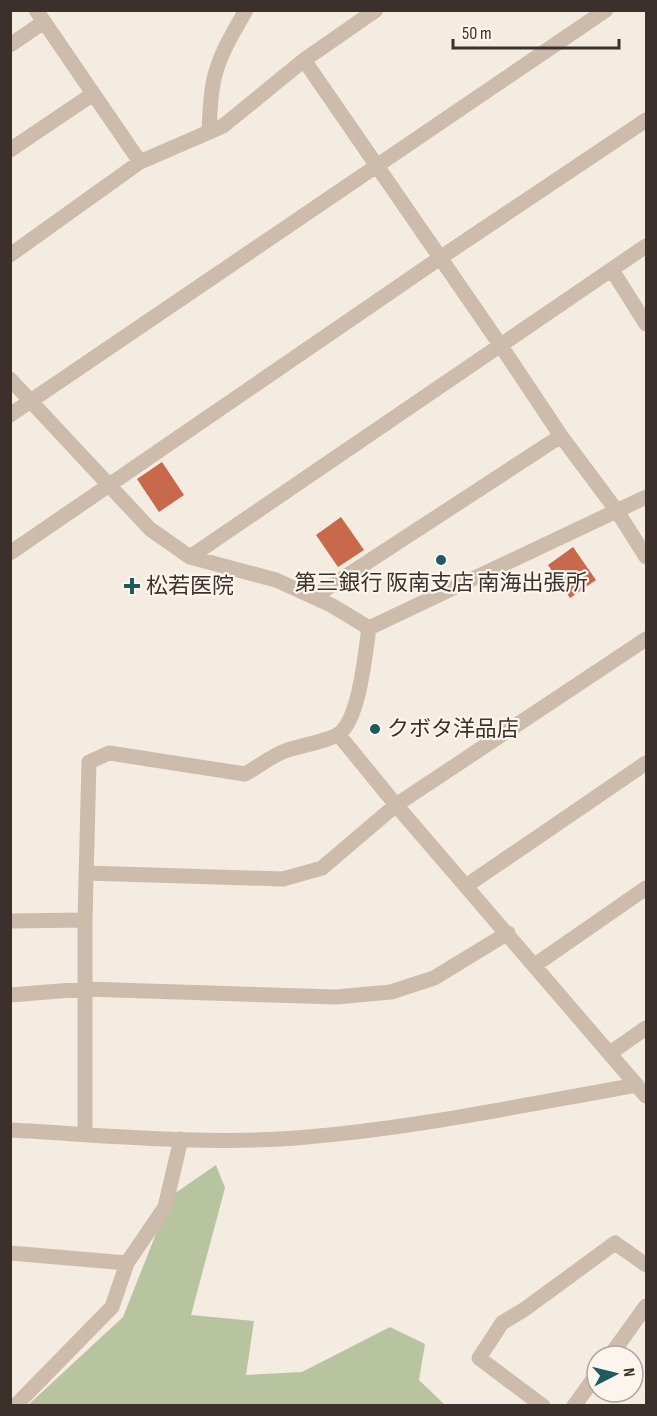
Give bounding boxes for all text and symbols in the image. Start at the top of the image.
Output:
scale bar [453,12,620,50]
text: 50 m [462,23,492,44]
marker: 第三銀行 阪南支店 南海出張所 [434,553,448,567]
place label: 第三銀行 阪南支店 南海出張所 [295,570,588,597]
place label: 松若医院 [146,573,234,600]
marker: 松若医院 [123,577,141,595]
place label: クボタ洋品店 [387,716,519,743]
marker: クボタ洋品店 [368,722,382,736]
north arrow [585,1344,645,1404]
text: N [618,1367,638,1378]

